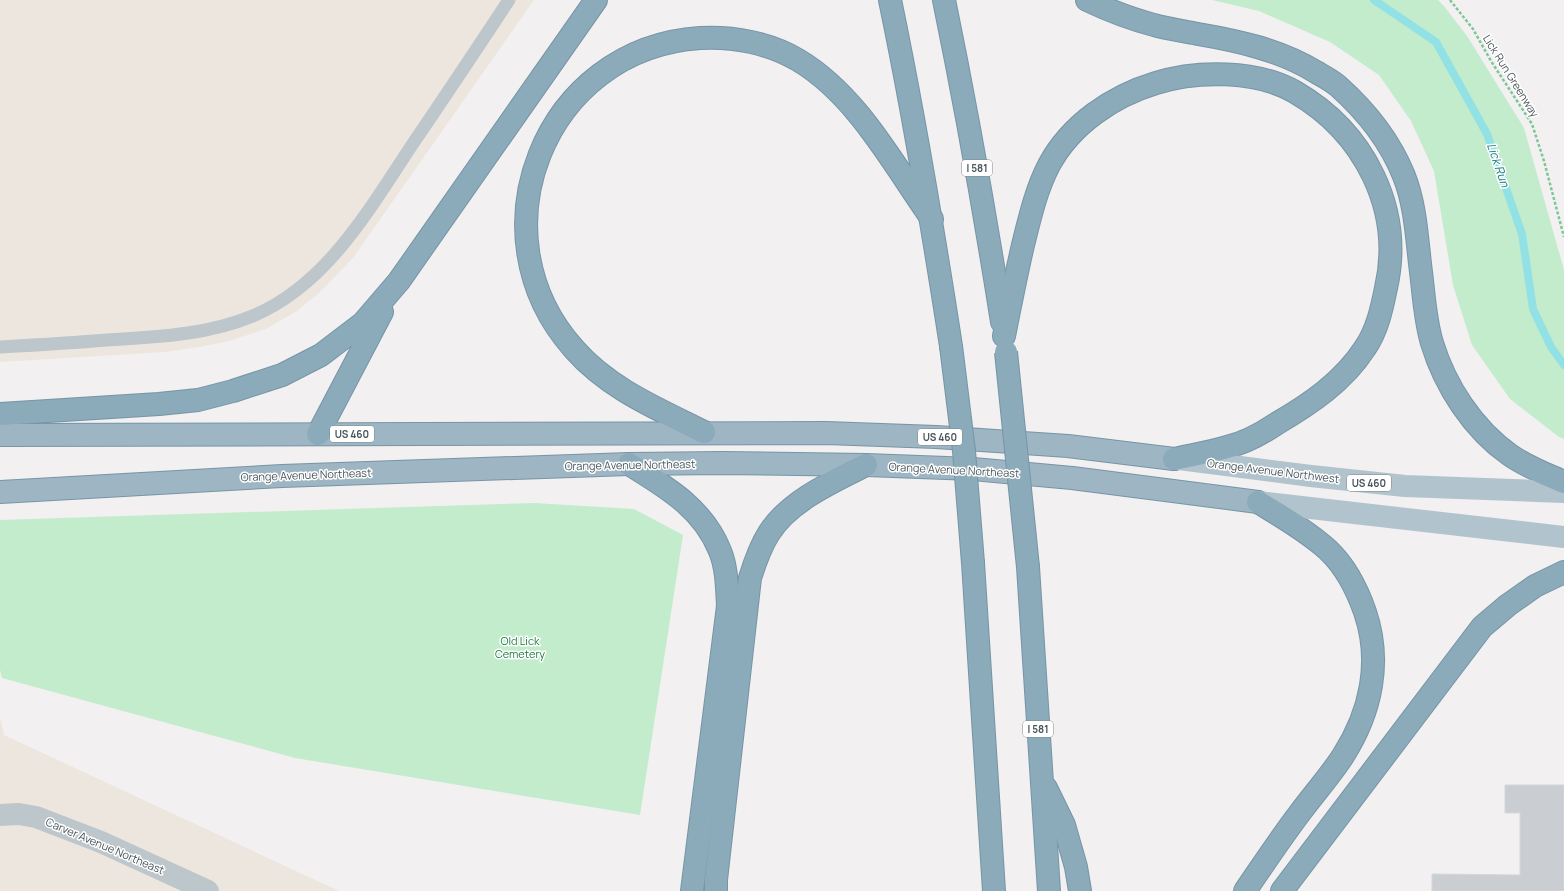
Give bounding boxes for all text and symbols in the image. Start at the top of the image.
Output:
street label: Lick Run Greenway [1480,32,1543,120]
water label: Lick Run [1483,140,1514,190]
road number: I 581 [962,160,992,176]
road number: US 460 [330,426,374,442]
road number: US 460 [918,429,962,445]
street label: Orange Avenue Northwest [1206,455,1340,486]
street label: Orange Avenue Northeast [564,456,696,473]
street label: Orange Avenue Northeast [888,459,1020,480]
street label: Orange Avenue Northeast [240,465,372,484]
road number: US 460 [1347,475,1391,491]
park label: Old Lick Cemetery [495,633,545,661]
road number: I 581 [1023,721,1053,737]
street label: Carver Avenue Northeast [44,814,167,877]

